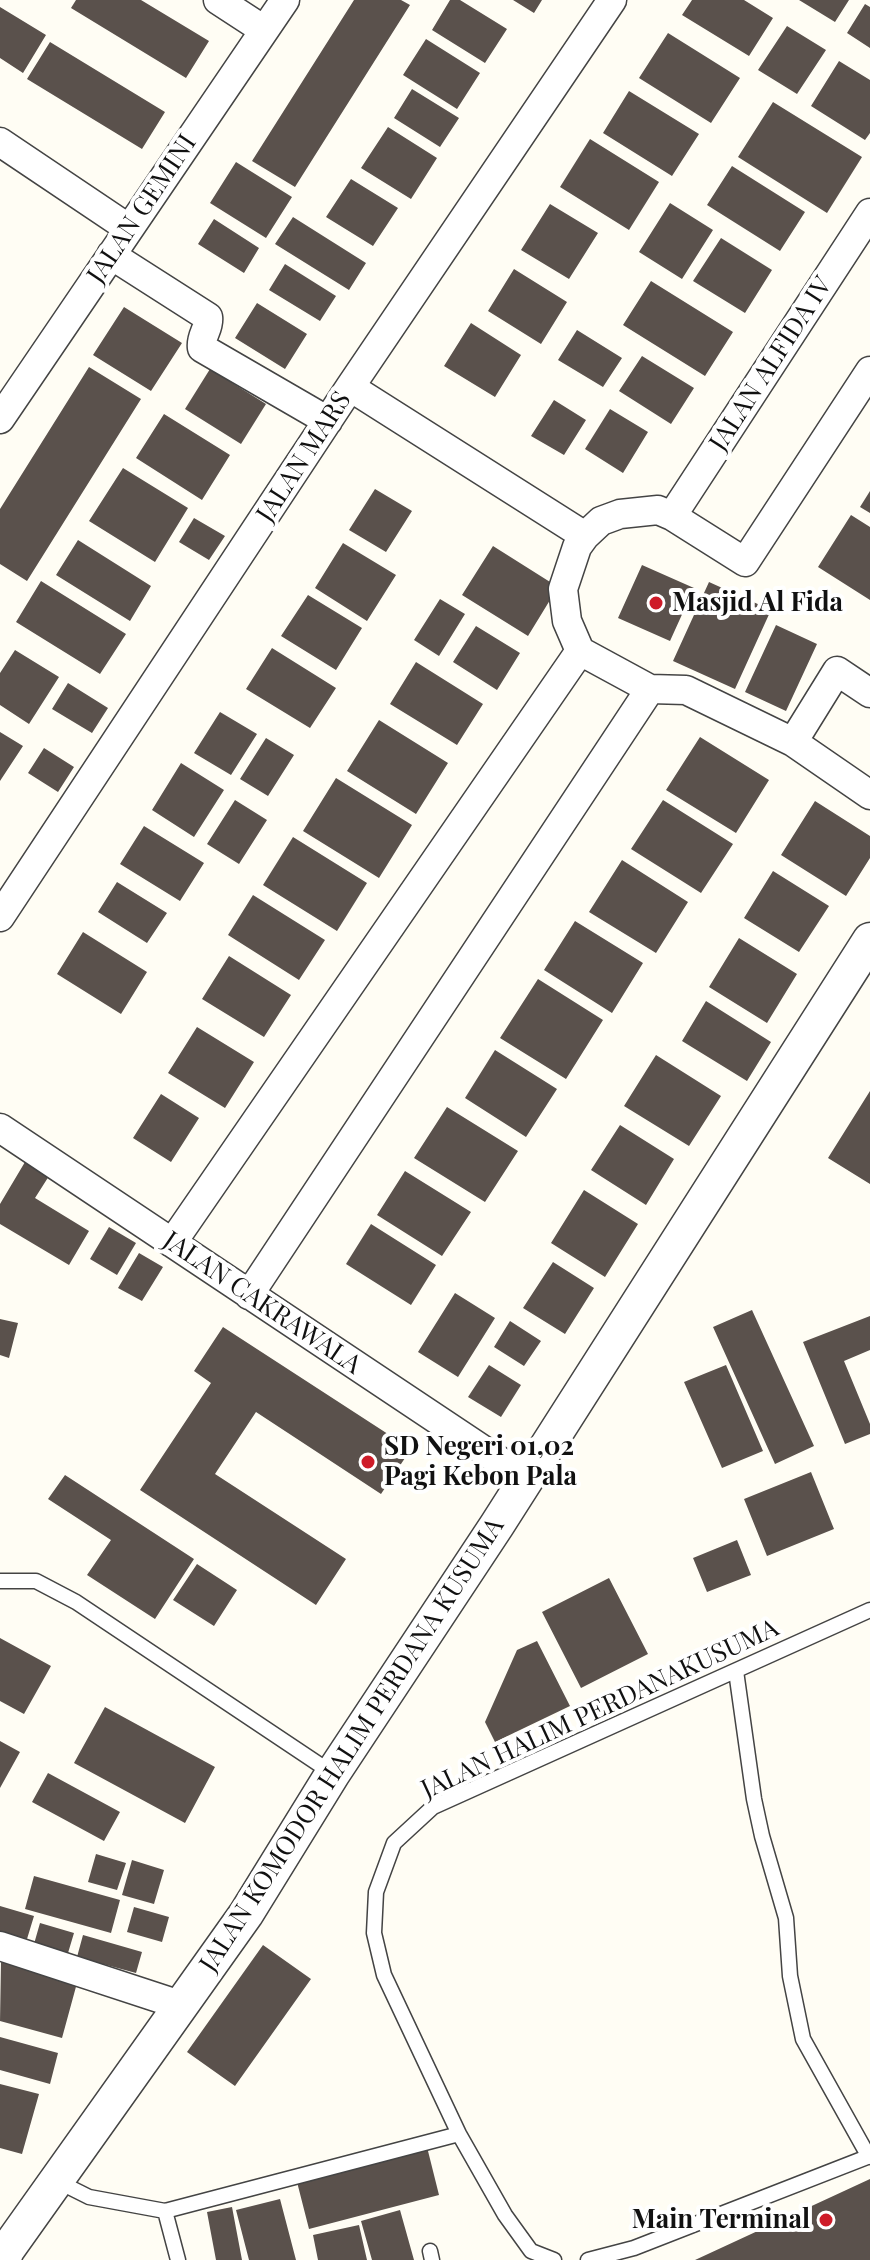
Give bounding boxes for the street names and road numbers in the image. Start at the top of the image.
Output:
street label: JALAN GEMINI [81,129,203,289]
street label: JALAN ALFIDA IV [703,271,839,457]
street label: JALAN MARS [250,386,358,528]
street label: JALAN CAKRAWALA [157,1225,367,1381]
street label: JALAN KOMODOR HALIM PERDANA KUSUMA [193,1512,511,1978]
street label: JALAN HALIM PERDANAKUSUMA [416,1612,784,1806]

